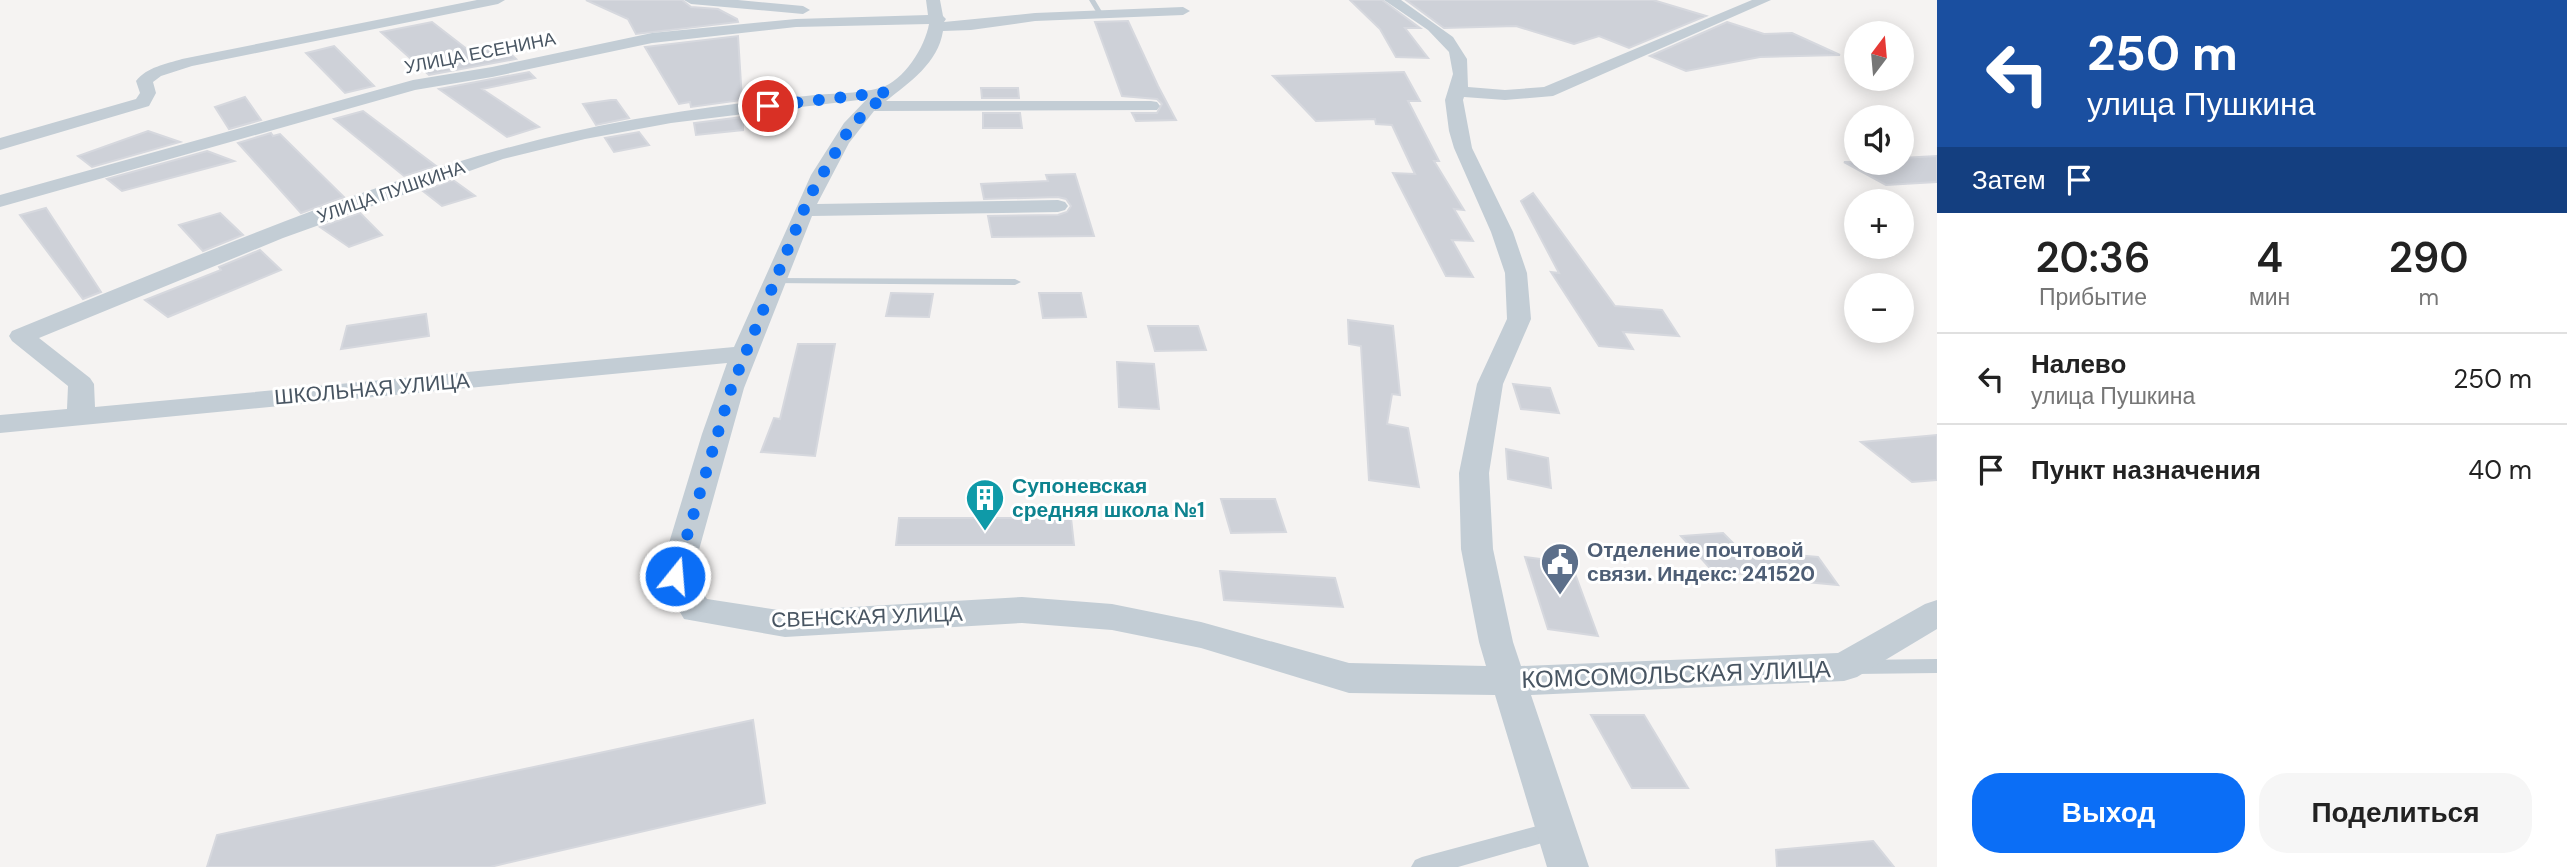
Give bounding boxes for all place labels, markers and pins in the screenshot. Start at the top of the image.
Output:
pin [738,76,798,136]
place label: Супоневская средняя школа №1 [1012,472,1205,524]
building icon: Супоневская средняя школа №1 [964,477,1006,532]
place label: Отделение почтовой связи. Индекс: 241520 [1587,536,1815,588]
public building icon: Отделение почтовой связи. Индекс: 241520 [1539,541,1581,596]

